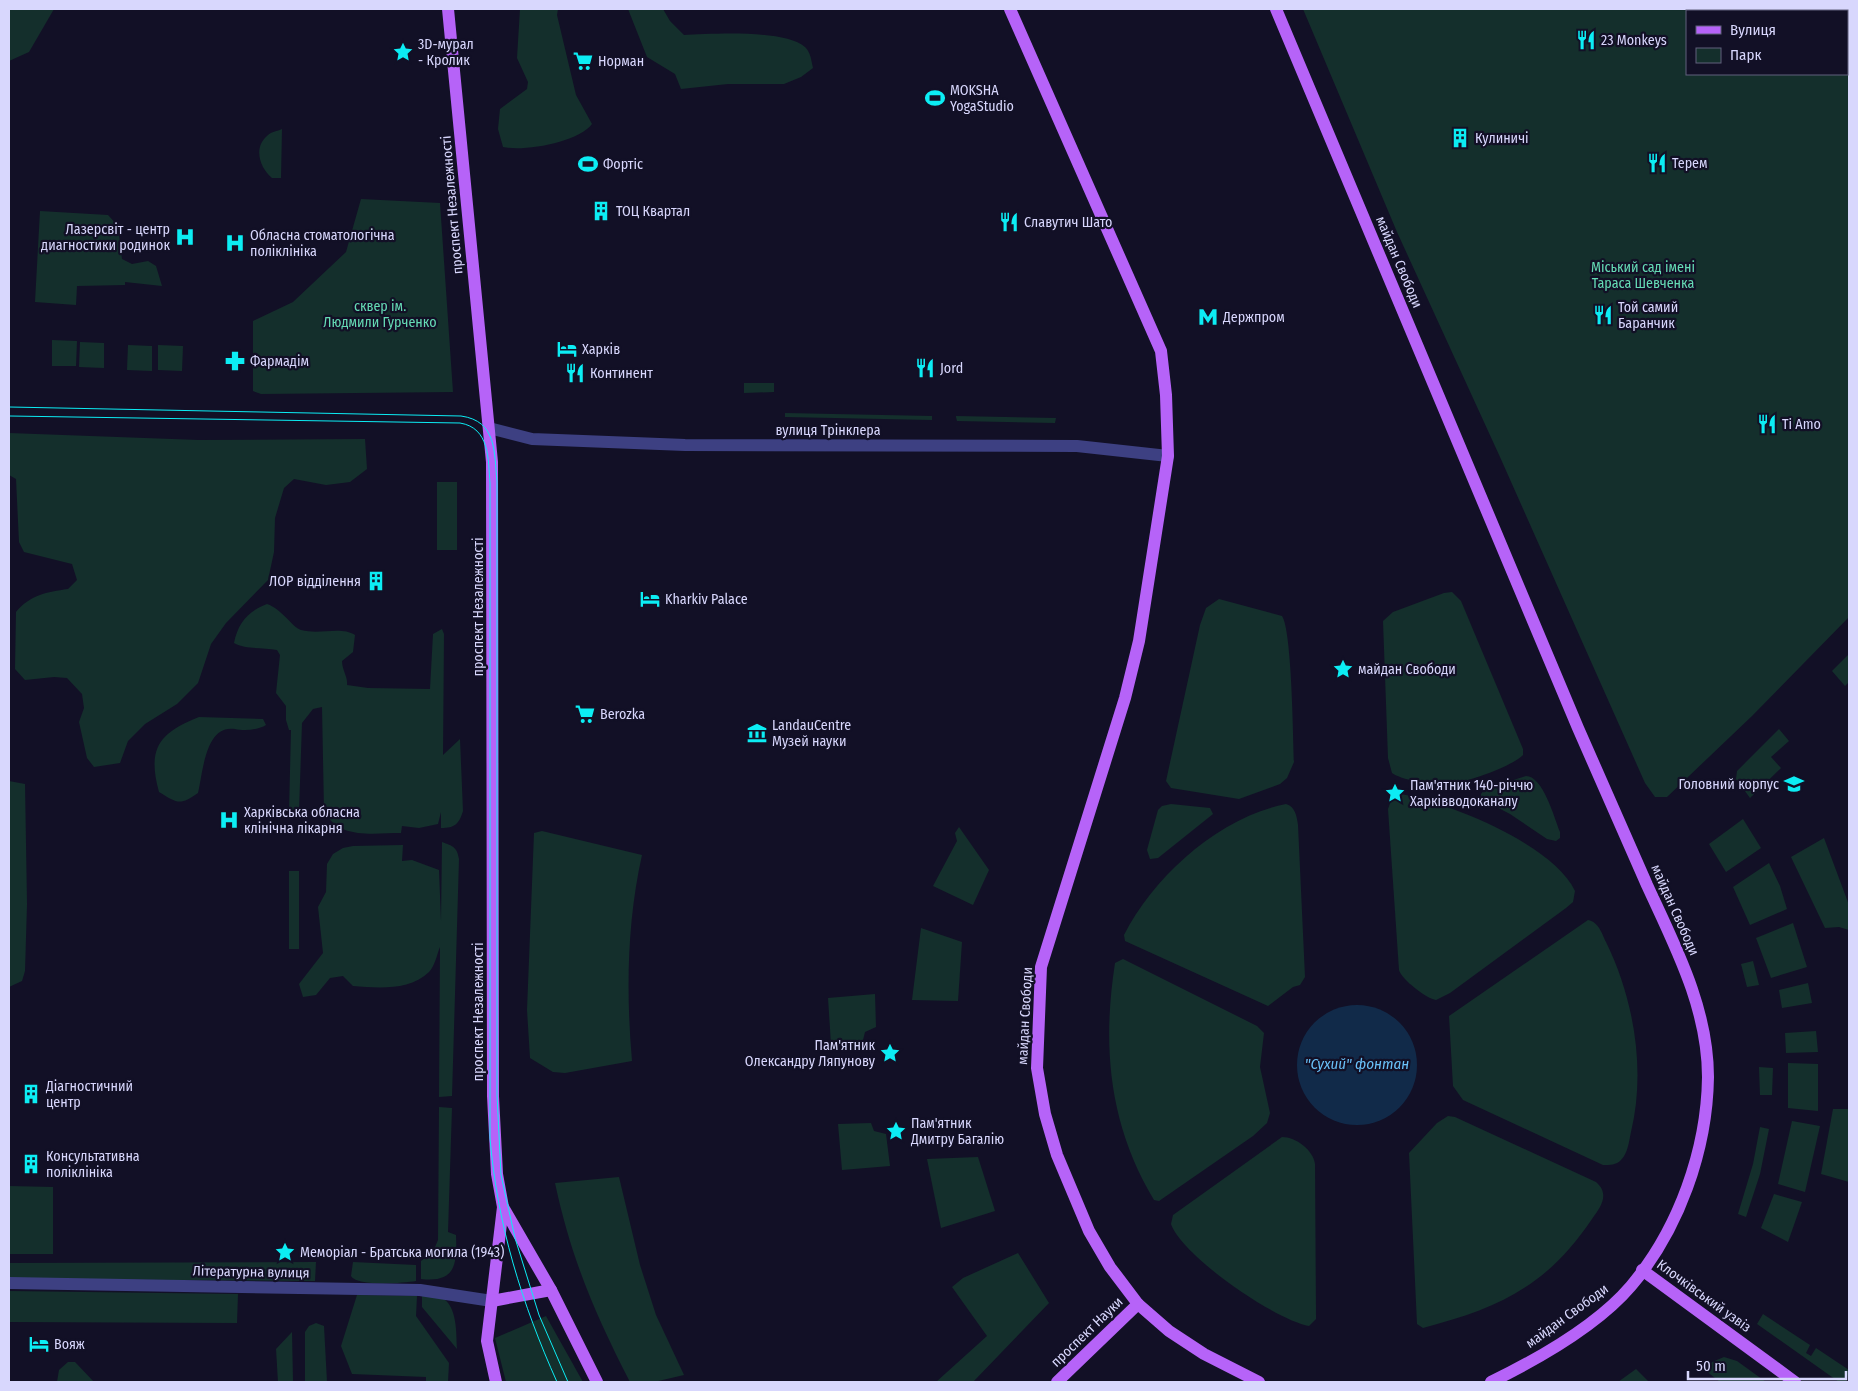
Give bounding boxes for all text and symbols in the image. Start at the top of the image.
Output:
legend [1686,10,1848,75]
text: Вулиця [1730,21,1776,39]
restaurant icon: 23 Monkeys [1575,29,1597,51]
place label: 23 Monkeys [1601,32,1667,49]
place label: 3D-мурал - Кролик [418,36,474,69]
place icon: 3D-мурал - Кролик [392,41,414,63]
text: Парк [1730,46,1761,64]
supermarket icon: Норман [572,50,594,72]
place label: Норман [598,53,644,70]
place label: MOKSHA YogaStudio [950,82,1014,115]
sports icon: MOKSHA YogaStudio [924,87,946,109]
building icon: Кулиничі [1449,127,1471,149]
place label: Кулиничі [1475,130,1529,147]
street label: проспект Незалежності [437,135,467,275]
restaurant icon: Терем [1646,152,1668,174]
sports icon: Фортiс [577,153,599,175]
place label: Терем [1672,155,1708,172]
place label: Фортiс [603,156,643,173]
building icon: ТОЦ Квартал [590,200,612,222]
place label: ТОЦ Квартал [616,203,690,220]
restaurant icon: Славутич Шато [998,211,1020,233]
place label: Славутич Шато [1024,214,1112,231]
street label: майдан Свободи [1372,214,1426,310]
place label: Лазерсвіт - центр диагностики родинок [41,221,170,254]
hospital icon: Лазерсвіт - центр диагностики родинок [174,226,196,248]
place label: Обласна стоматологічна поліклініка [250,227,395,260]
hospital icon: Обласна стоматологічна поліклініка [224,232,246,254]
park label: Міський сад імені Тараса Шевченка [1591,259,1695,292]
park label: сквер ім. Людмили Гурченко [323,298,437,331]
place label: Той самий Баранчик [1618,299,1678,332]
restaurant icon: Той самий Баранчик [1592,304,1614,326]
metro station icon: Держпром [1197,306,1219,328]
place label: Держпром [1222,309,1285,326]
hotel icon: Харків [556,338,578,360]
place label: Харків [582,341,620,358]
pharmacy icon: Фармадім [224,350,246,372]
place label: Фармадім [250,353,309,370]
restaurant icon: Jord [914,357,936,379]
place label: Jord [940,360,963,377]
restaurant icon: Континент [564,362,586,384]
place label: Континент [590,365,653,382]
restaurant icon: Ti Amo [1756,413,1778,435]
place label: Ti Amo [1782,416,1821,433]
street label: вулиця Трінклера [775,422,881,439]
street label: проспект Незалежності [470,537,487,677]
building icon: ЛОР відділення [365,570,387,592]
place label: ЛОР відділення [269,573,361,590]
hotel icon: Kharkiv Palace [639,588,661,610]
place label: Kharkiv Palace [665,591,748,608]
place icon: майдан Свободи [1332,658,1354,680]
place label: майдан Свободи [1358,661,1456,678]
supermarket icon: Berozka [574,703,596,725]
place label: Berozka [600,706,645,723]
place label: LandauCentre Музей науки [772,717,851,750]
museum icon: LandauCentre Музей науки [746,722,768,744]
school or university icon: Головний корпус [1783,773,1805,795]
place label: Головний корпус [1678,776,1779,793]
place label: Пам'ятник 140-річчю Харківводоканалу [1410,777,1533,810]
place icon: Пам'ятник 140-річчю Харківводоканалу [1384,782,1406,804]
place label: Харківська обласна клінічна лікарня [244,804,360,837]
hospital icon: Харківська обласна клінічна лікарня [218,809,240,831]
street label: майдан Свободи [1647,862,1703,958]
street label: проспект Незалежності [470,942,487,1082]
street label: майдан Свободи [1014,967,1036,1065]
place label: Пам'ятник Олександру Ляпунову [745,1037,876,1070]
place icon: Пам'ятник Олександру Ляпунову [879,1042,901,1064]
water label: "Сухий" фонтан [1305,1055,1409,1073]
place label: Діагностичний центр [45,1078,133,1111]
building icon: Діагностичний центр [20,1083,42,1105]
place label: Пам'ятник Дмитру Багалію [910,1115,1004,1148]
place icon: Пам'ятник Дмитру Багалію [885,1120,907,1142]
place label: Консультативна поліклініка [46,1148,140,1181]
building icon: Консультативна поліклініка [20,1153,42,1175]
place icon: Меморіал - Братська могила (1943) [274,1241,296,1263]
place label: Меморіал - Братська могила (1943) [300,1244,504,1261]
street label: Клочківський узвіз [1653,1256,1755,1336]
street label: Літературна вулиця [192,1262,310,1282]
street label: майдан Свободи [1522,1280,1612,1352]
street label: проспект Науки [1047,1293,1127,1371]
hotel icon: Вояж [28,1333,50,1355]
place label: Вояж [54,1336,85,1353]
scale bar [1688,1348,1846,1380]
text: 50 m [1696,1357,1726,1375]

